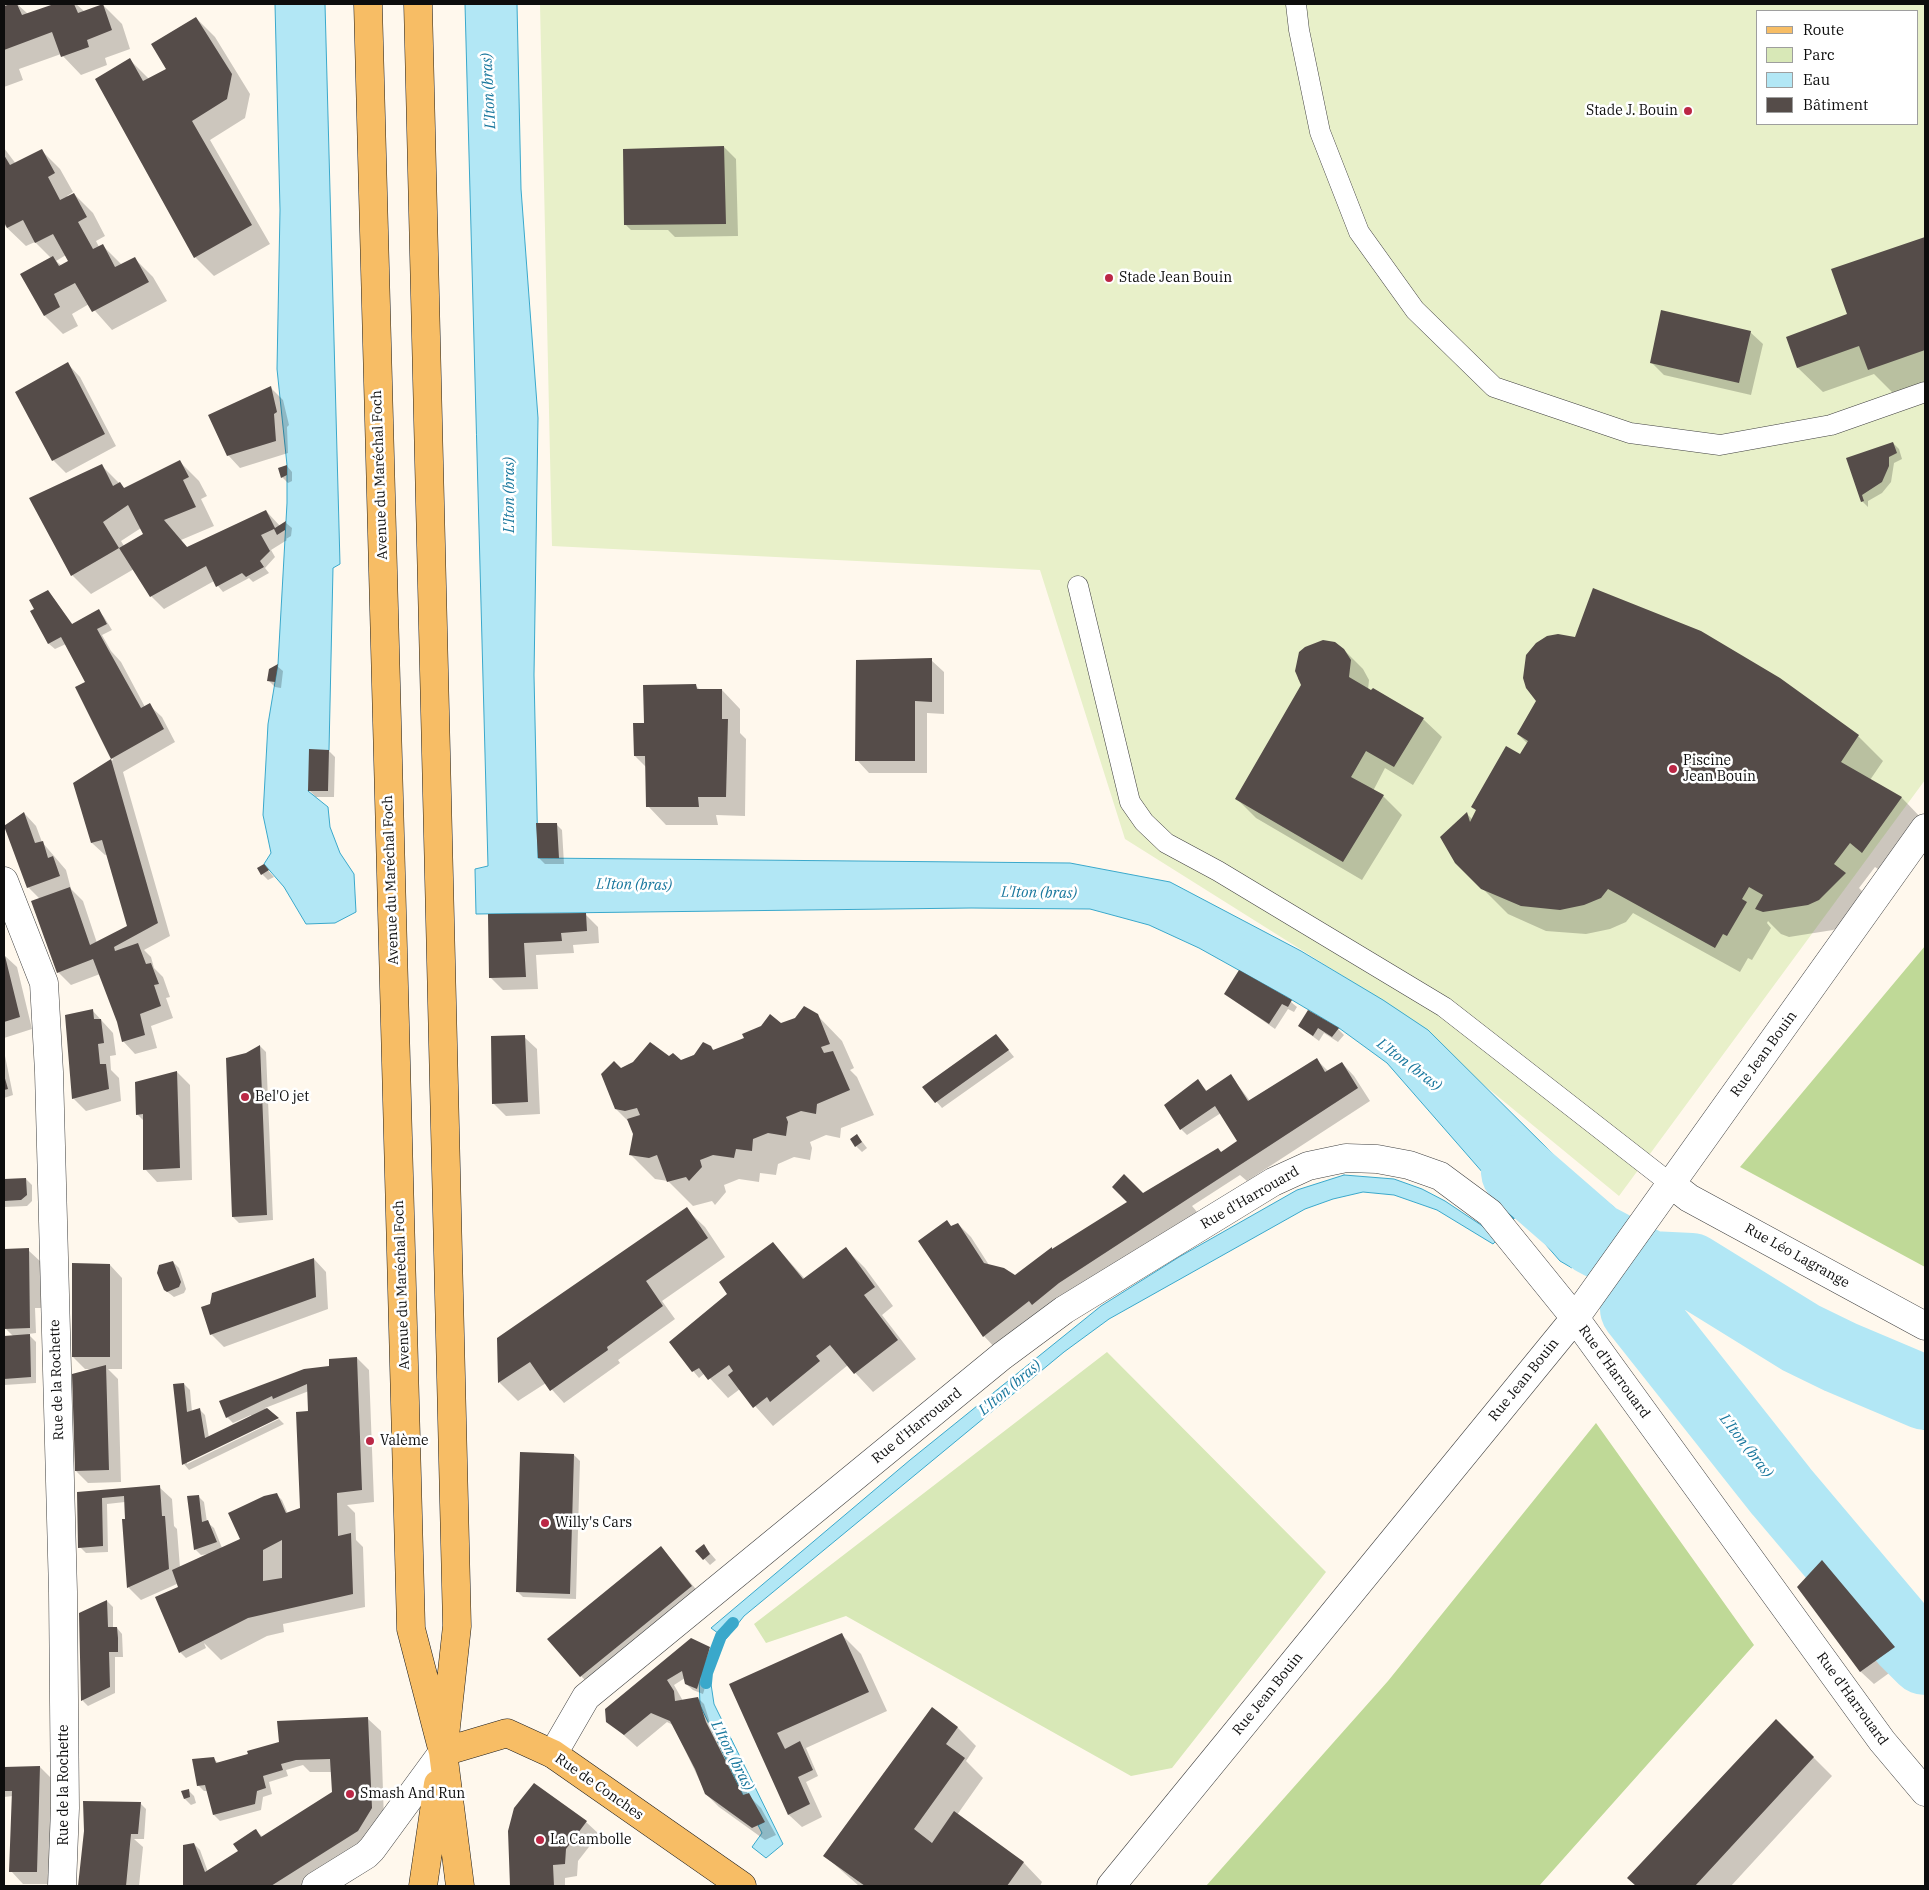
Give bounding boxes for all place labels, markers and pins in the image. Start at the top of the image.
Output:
place label: Stade J. Bouin [1586,103,1678,119]
marker: Stade J. Bouin [1682,105,1694,117]
place label: Stade Jean Bouin [1119,270,1232,286]
marker: Stade Jean Bouin [1103,272,1115,284]
place label: Piscine Jean Bouin [1683,753,1756,786]
marker: Piscine Jean Bouin [1667,763,1679,775]
place label: Bel'O jet [255,1089,309,1105]
marker: Bel'O jet [239,1091,251,1103]
place label: Valème [380,1433,429,1449]
marker: Valème [364,1435,376,1447]
place label: Willy's Cars [555,1515,632,1531]
marker: Willy's Cars [539,1517,551,1529]
place label: Smash And Run [360,1786,465,1802]
marker: Smash And Run [344,1788,356,1800]
place label: La Cambolle [550,1832,631,1848]
marker: La Cambolle [534,1834,546,1846]

